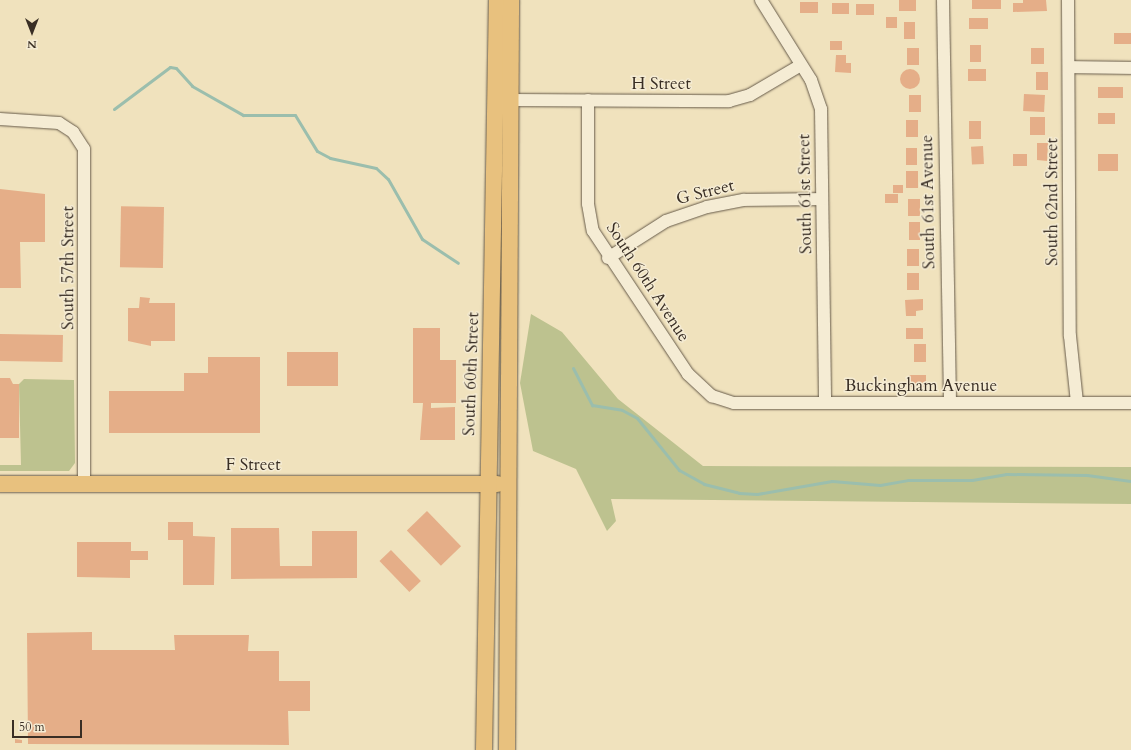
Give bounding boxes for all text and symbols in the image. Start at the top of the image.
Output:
north arrow [12,12,52,52]
text: N [27,37,37,52]
street label: H Street [631,74,691,94]
street label: South 61st Street [794,134,816,254]
street label: South 61st Avenue [917,135,939,269]
street label: South 62nd Street [1042,138,1062,266]
street label: G Street [674,175,736,209]
street label: South 57th Street [58,206,78,330]
street label: South 60th Avenue [602,219,694,345]
street label: South 60th Street [459,312,483,436]
street label: Buckingham Avenue [845,376,997,396]
street label: F Street [225,455,281,475]
scale bar [14,712,84,738]
text: 50 m [19,719,45,735]

